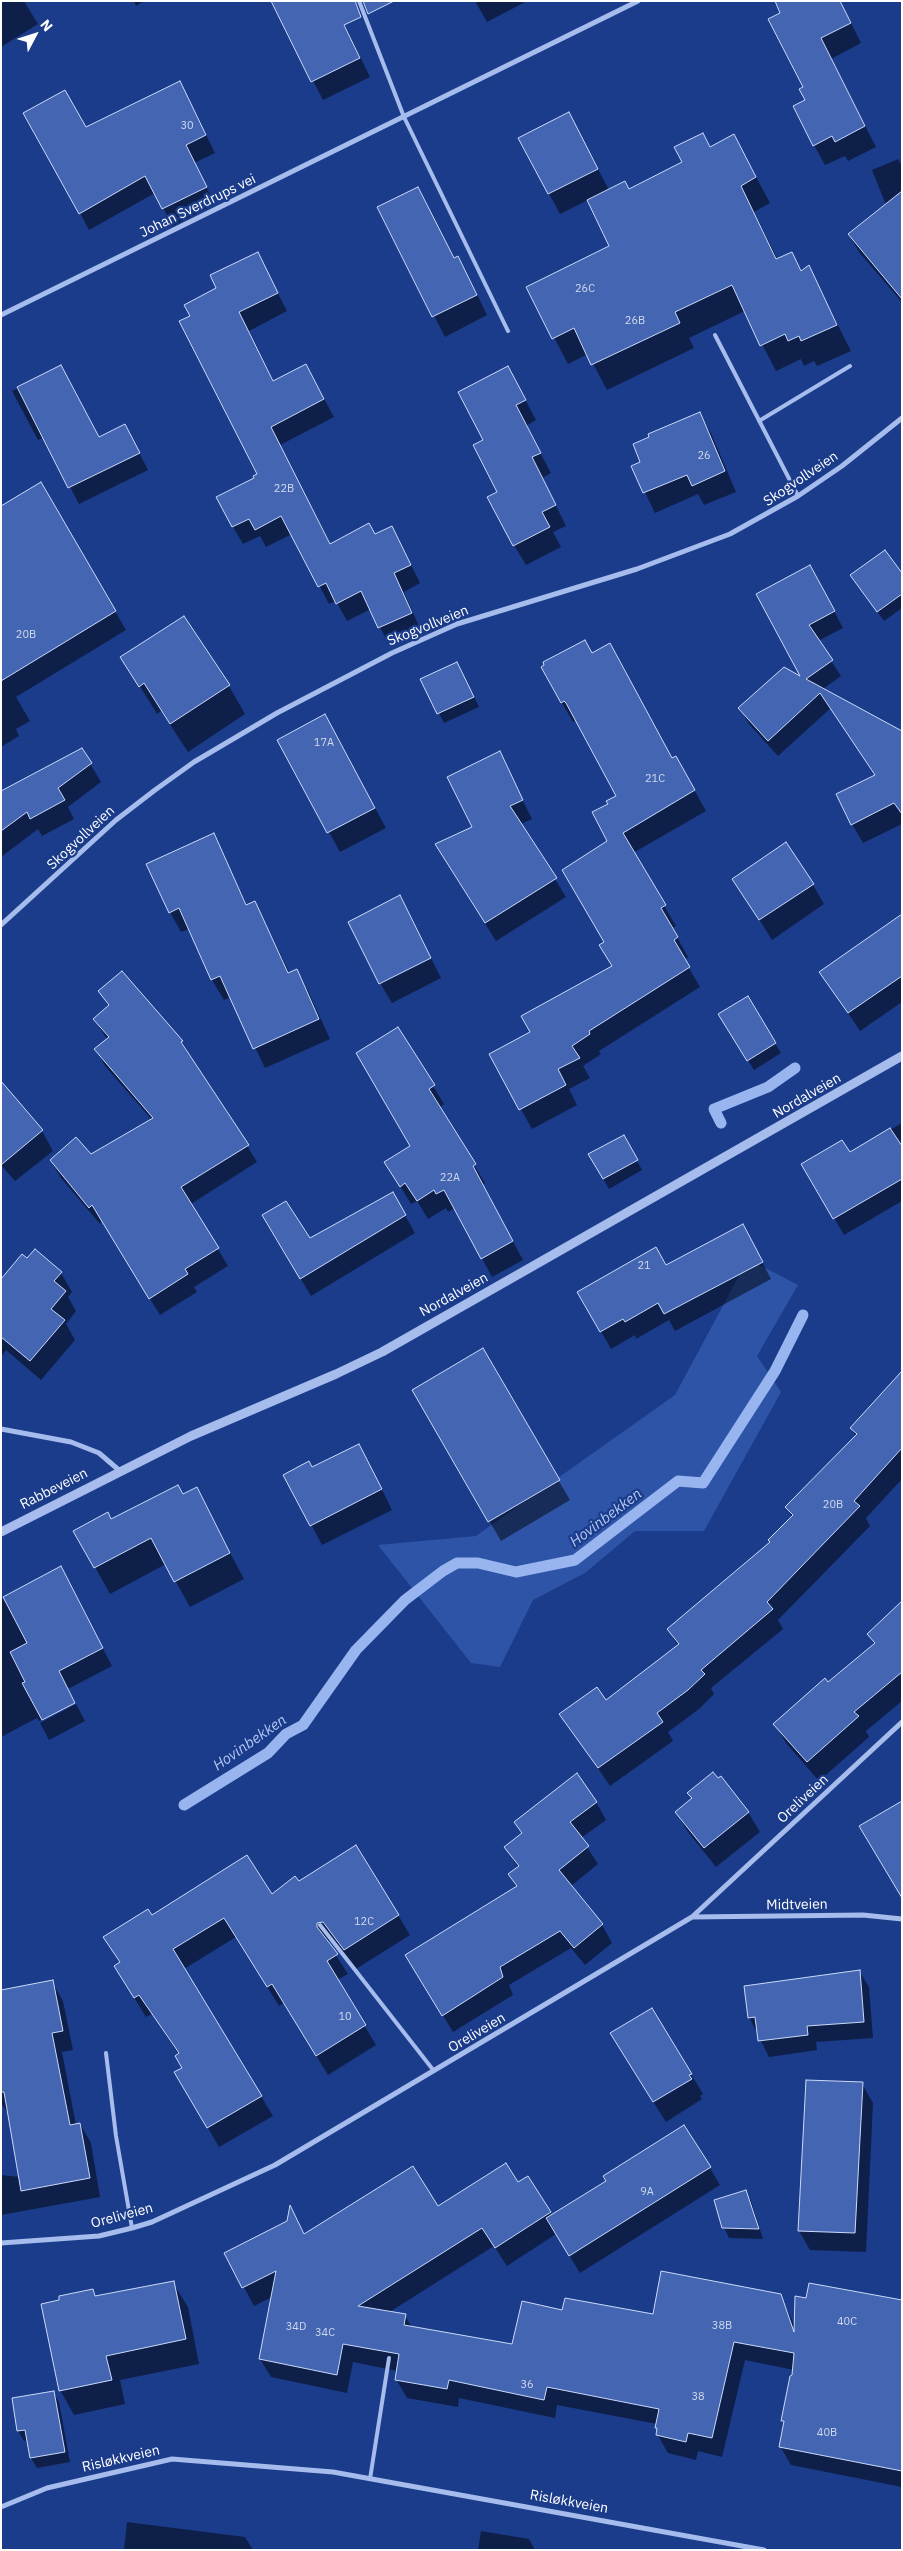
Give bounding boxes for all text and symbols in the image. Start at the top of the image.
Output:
north arrow [10,10,60,60]
text: N [36,16,57,35]
house number: 30 [180,119,194,133]
street label: Johan Sverdrups vei [137,171,259,241]
house number: 26C [575,282,595,296]
house number: 26B [625,314,645,328]
street label: Skogvollveien [761,448,841,510]
house number: 26 [697,449,711,463]
house number: 22B [274,482,294,496]
street label: Skogvollveien [385,602,471,650]
house number: 20B [16,628,36,642]
house number: 17A [314,736,334,750]
house number: 21C [645,772,665,786]
street label: Skogvollveien [44,802,118,874]
street label: Nordalveien [770,1070,844,1122]
house number: 22A [440,1171,460,1185]
house number: 21 [637,1259,651,1273]
street label: Nordalveien [417,1269,491,1321]
street label: Rabbeveien [17,1465,91,1513]
water label: Hovinbekken [566,1485,646,1551]
house number: 20B [823,1498,843,1512]
water label: Hovinbekken [210,1711,290,1775]
street label: Oreliveien [774,1771,832,1827]
street label: Midtveien [766,1896,828,1914]
house number: 12C [354,1915,374,1929]
street label: Oreliveien [445,2009,509,2057]
house number: 10 [338,2010,352,2024]
house number: 9A [640,2185,654,2199]
street label: Oreliveien [89,2200,155,2232]
house number: 40C [837,2315,857,2329]
house number: 38B [712,2319,732,2333]
house number: 34D [286,2320,306,2334]
house number: 34C [315,2326,335,2340]
house number: 36 [520,2378,534,2392]
house number: 38 [691,2390,705,2404]
house number: 40B [817,2426,837,2440]
street label: Risløkkveien [81,2442,161,2476]
street label: Risløkkveien [529,2487,609,2517]

